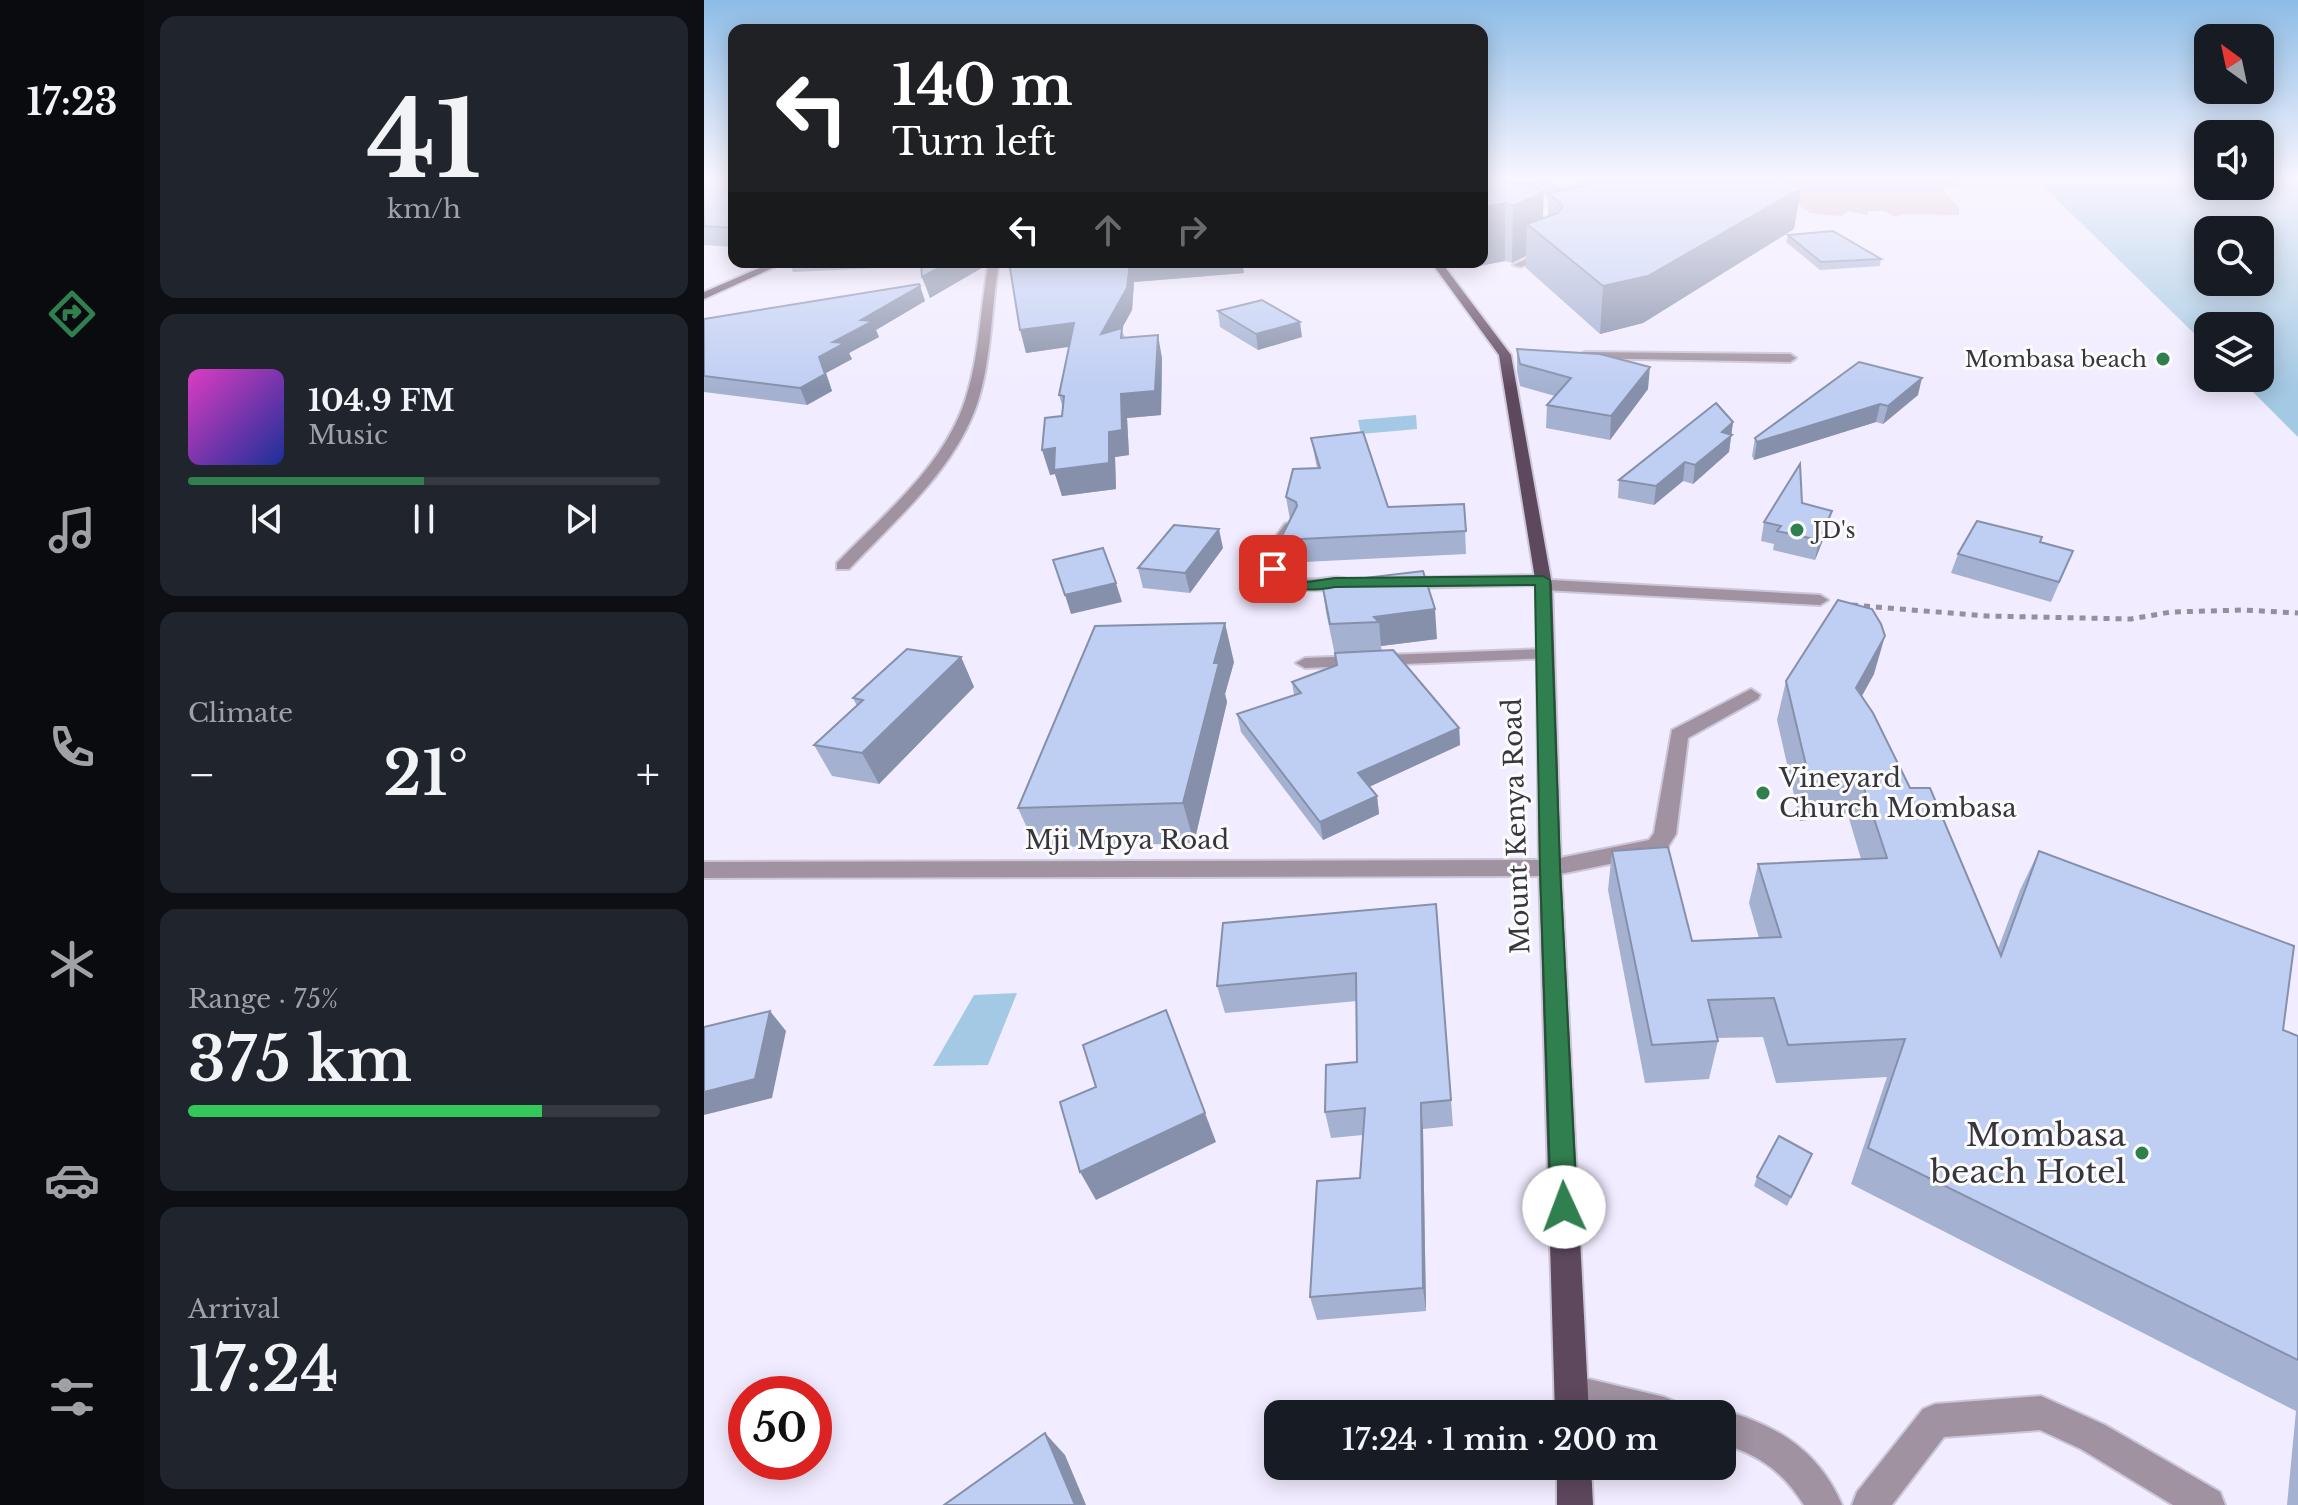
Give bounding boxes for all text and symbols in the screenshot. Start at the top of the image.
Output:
north arrow [2194,24,2274,104]
map controls [2194,24,2274,392]
text: 140 m [892,51,1073,120]
icon: left [760,56,864,160]
text: 41 [367,76,481,205]
text: 17:23 [27,80,117,125]
text: Turn left [892,120,1056,165]
button: sound [2194,120,2274,200]
text: km/h [387,193,461,225]
icon: left [1002,208,1046,252]
icon: ahead [1086,208,1130,252]
icon: right [1170,208,1214,252]
button: search [2194,216,2274,296]
icon: directions [44,286,100,342]
button: layers [2194,312,2274,392]
place label: Mombasa beach [1965,346,2147,373]
marker: Mombasa beach [2154,350,2172,368]
text: 104.9 FM [308,382,455,419]
text: Music [308,419,388,451]
icon: previous [245,497,289,541]
icon: pause [402,497,446,541]
icon: next [559,497,603,541]
icon: music [44,502,100,558]
place label: JD's [1810,517,1855,544]
marker: JD's [1788,521,1806,539]
pin [1239,535,1307,603]
icon: arrive [1251,547,1295,591]
text: Climate [188,697,293,729]
street label: Mount Kenya Road [1496,697,1536,955]
icon: phone [44,719,100,775]
text: 21° [383,737,468,811]
text: − [188,747,216,802]
text: + [636,747,660,802]
place label: Vineyard Church Mombasa [1778,762,2017,824]
marker: Vineyard Church Mombasa [1754,784,1772,802]
street label: Mji Mpya Road [1025,824,1229,856]
icon: climate [44,936,100,992]
text: Range · 75% [188,983,338,1015]
text: 375 km [188,1023,412,1097]
place label: Mombasa beach Hotel [1929,1115,2126,1192]
marker: Mombasa beach Hotel [2133,1144,2151,1162]
icon: car [44,1152,100,1208]
position arrow [1522,1165,1606,1249]
text: Arrival [188,1293,280,1325]
text: 17:24 [188,1333,339,1407]
icon: filters [44,1369,100,1425]
speed limit sign: 50 [728,1376,832,1480]
text: 17:24 · 1 min · 200 m [1342,1421,1658,1458]

